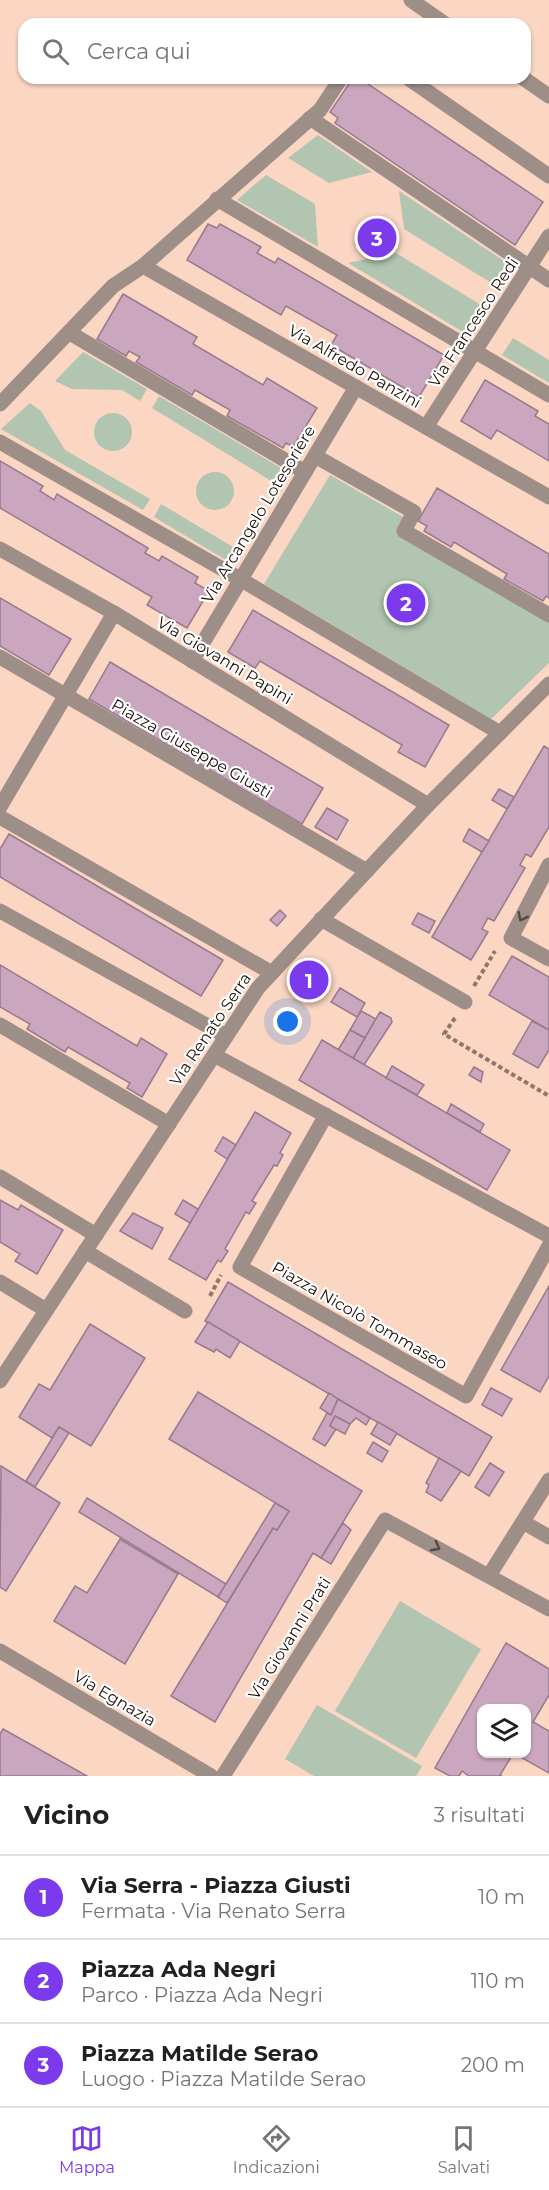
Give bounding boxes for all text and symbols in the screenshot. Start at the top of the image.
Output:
search box [18,18,531,84]
icon: search [39,35,72,68]
text: Cerca qui [87,38,191,65]
pin: 3 [358,216,397,260]
street label: Via Francesco Redi [424,254,522,391]
street label: Via Alfredo Panzini [285,321,424,412]
street label: Via Arcangelo Lotesoriere [198,422,319,607]
pin: 2 [386,580,426,626]
street label: Via Giovanni Papini [154,613,296,708]
street label: Piazza Giuseppe Giusti [108,695,275,802]
one-way arrow [518,911,529,921]
pin: 1 [290,958,328,1002]
street label: Via Renato Serra [166,969,255,1089]
your location [273,1007,302,1036]
street label: Piazza Nicolò Tommaseo [269,1257,451,1373]
one-way arrow [430,1539,441,1551]
street label: Via Giovanni Prati [244,1574,335,1703]
street label: Via Egnazia [70,1666,159,1730]
map controls [477,1704,531,1758]
button: layers [477,1704,531,1758]
text: Vicino [24,1799,109,1831]
text: 3 risultati [434,1803,525,1827]
text: Via Serra - Piazza Giusti [81,1872,351,1899]
text: 1 [40,1885,47,1909]
text: 10 m [478,1885,525,1909]
text: Fermata · Via Renato Serra [81,1899,346,1923]
text: Piazza Ada Negri [81,1956,276,1983]
text: 2 [38,1969,49,1993]
text: 110 m [471,1969,525,1993]
text: Parco · Piazza Ada Negri [81,1983,323,2007]
text: Piazza Matilde Serao [81,2040,318,2067]
text: 3 [38,2053,49,2077]
text: 200 m [461,2053,525,2077]
text: Luogo · Piazza Matilde Serao [81,2067,366,2091]
tab: Mappa [59,2122,115,2177]
tab: Indicazioni [233,2122,320,2177]
tab: Salvati [438,2122,490,2177]

